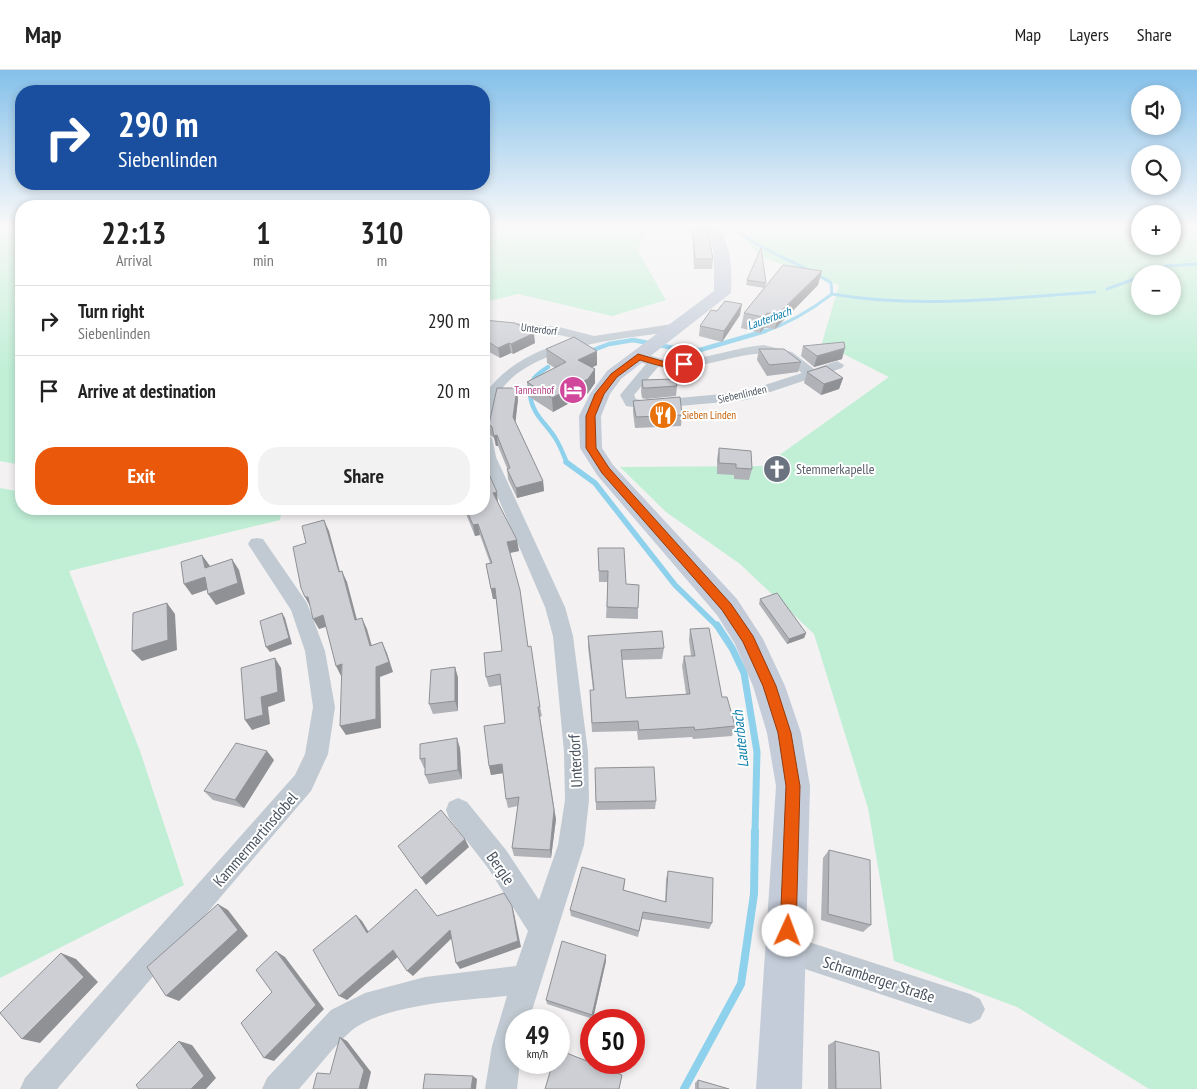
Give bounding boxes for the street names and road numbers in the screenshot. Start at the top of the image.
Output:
street label: Unterdorf [520,320,559,338]
street label: Siebenlinden [716,382,768,406]
street label: Unterdorf [564,733,586,788]
street label: Kammermartinsdobel [208,787,302,890]
street label: Bergle [483,848,519,888]
street label: Schramberger Straße [821,951,937,1007]

